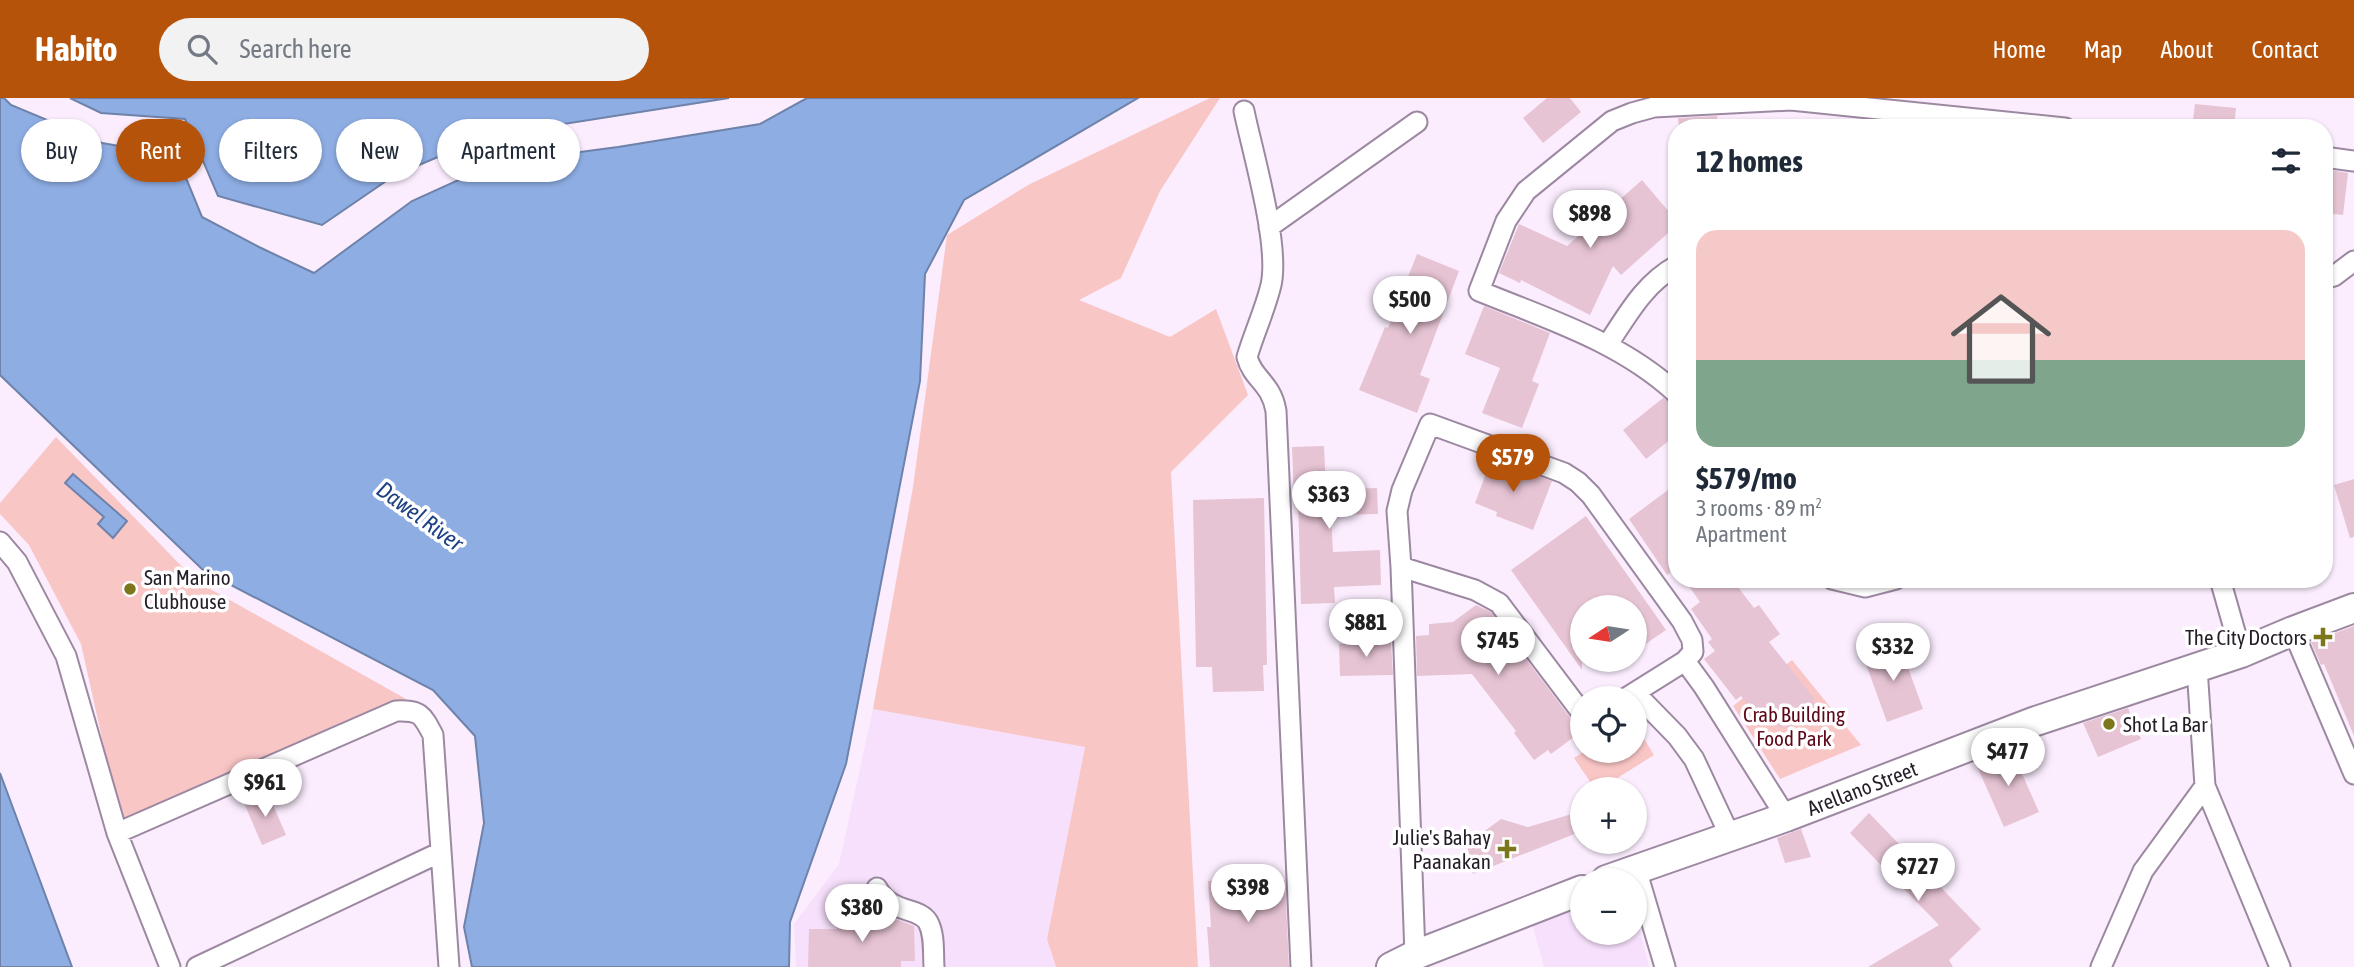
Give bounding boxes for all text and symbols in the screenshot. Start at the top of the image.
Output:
search box [159,18,649,81]
text: Habito [35,30,117,68]
icon: search [183,30,221,68]
text: Search here [239,34,352,64]
text: Home [1992,36,2046,63]
text: Map [2084,36,2122,63]
text: About [2160,36,2213,63]
text: Contact [2251,36,2319,63]
chip: Buy [21,119,102,182]
chip: Rent [116,119,205,182]
chip: Filters [219,119,322,182]
chip: New [336,119,423,182]
chip: Apartment [437,119,580,182]
icon: filters [2267,142,2305,180]
text: 12 homes [1696,144,1803,178]
pin: $898 [1549,190,1631,250]
text: $898 [1569,200,1611,226]
pin: $500 [1369,276,1451,336]
icon: home [1938,276,2064,402]
text: $500 [1389,286,1431,312]
pin: $579 [1472,434,1554,494]
text: $579 [1492,444,1534,470]
text: $579/mo [1696,461,1797,495]
pin: $363 [1288,472,1370,531]
water label: Dawel River [372,476,469,557]
text: $363 [1308,481,1350,507]
text: 3 rooms · 89 m² [1696,495,1822,521]
text: Apartment [1696,521,1787,547]
place label: San Marino Clubhouse [144,565,231,613]
marker: San Marino Clubhouse [122,581,138,597]
north arrow [1570,595,1647,672]
map controls [1570,595,1647,945]
pin: $881 [1325,600,1407,659]
text: $881 [1345,609,1387,635]
pin: $745 [1457,618,1539,677]
pin: $332 [1852,624,1934,683]
place label: The City Doctors [2185,625,2307,649]
text: $745 [1477,627,1519,653]
marker: The City Doctors [2313,627,2333,647]
text: $332 [1872,633,1914,659]
button: locate [1570,686,1647,763]
park label: Crab Building Food Park [1743,702,1845,750]
place label: Shot La Bar [2123,712,2208,736]
marker: Shot La Bar [2101,716,2117,732]
pin: $477 [1967,728,2049,788]
text: $477 [1987,738,2029,764]
street label: Arellano Street [1804,756,1920,820]
pin: $961 [224,760,306,819]
text: $961 [244,769,286,795]
button: + [1570,777,1647,854]
place label: Julie's Bahay Paanakan [1393,825,1491,873]
marker: Julie's Bahay Paanakan [1497,839,1517,859]
pin: $727 [1877,844,1959,903]
text: $727 [1897,853,1939,879]
pin: $398 [1207,864,1289,924]
button: − [1570,868,1647,945]
text: $398 [1227,874,1269,900]
pin: $380 [821,884,903,944]
text: $380 [841,894,883,920]

